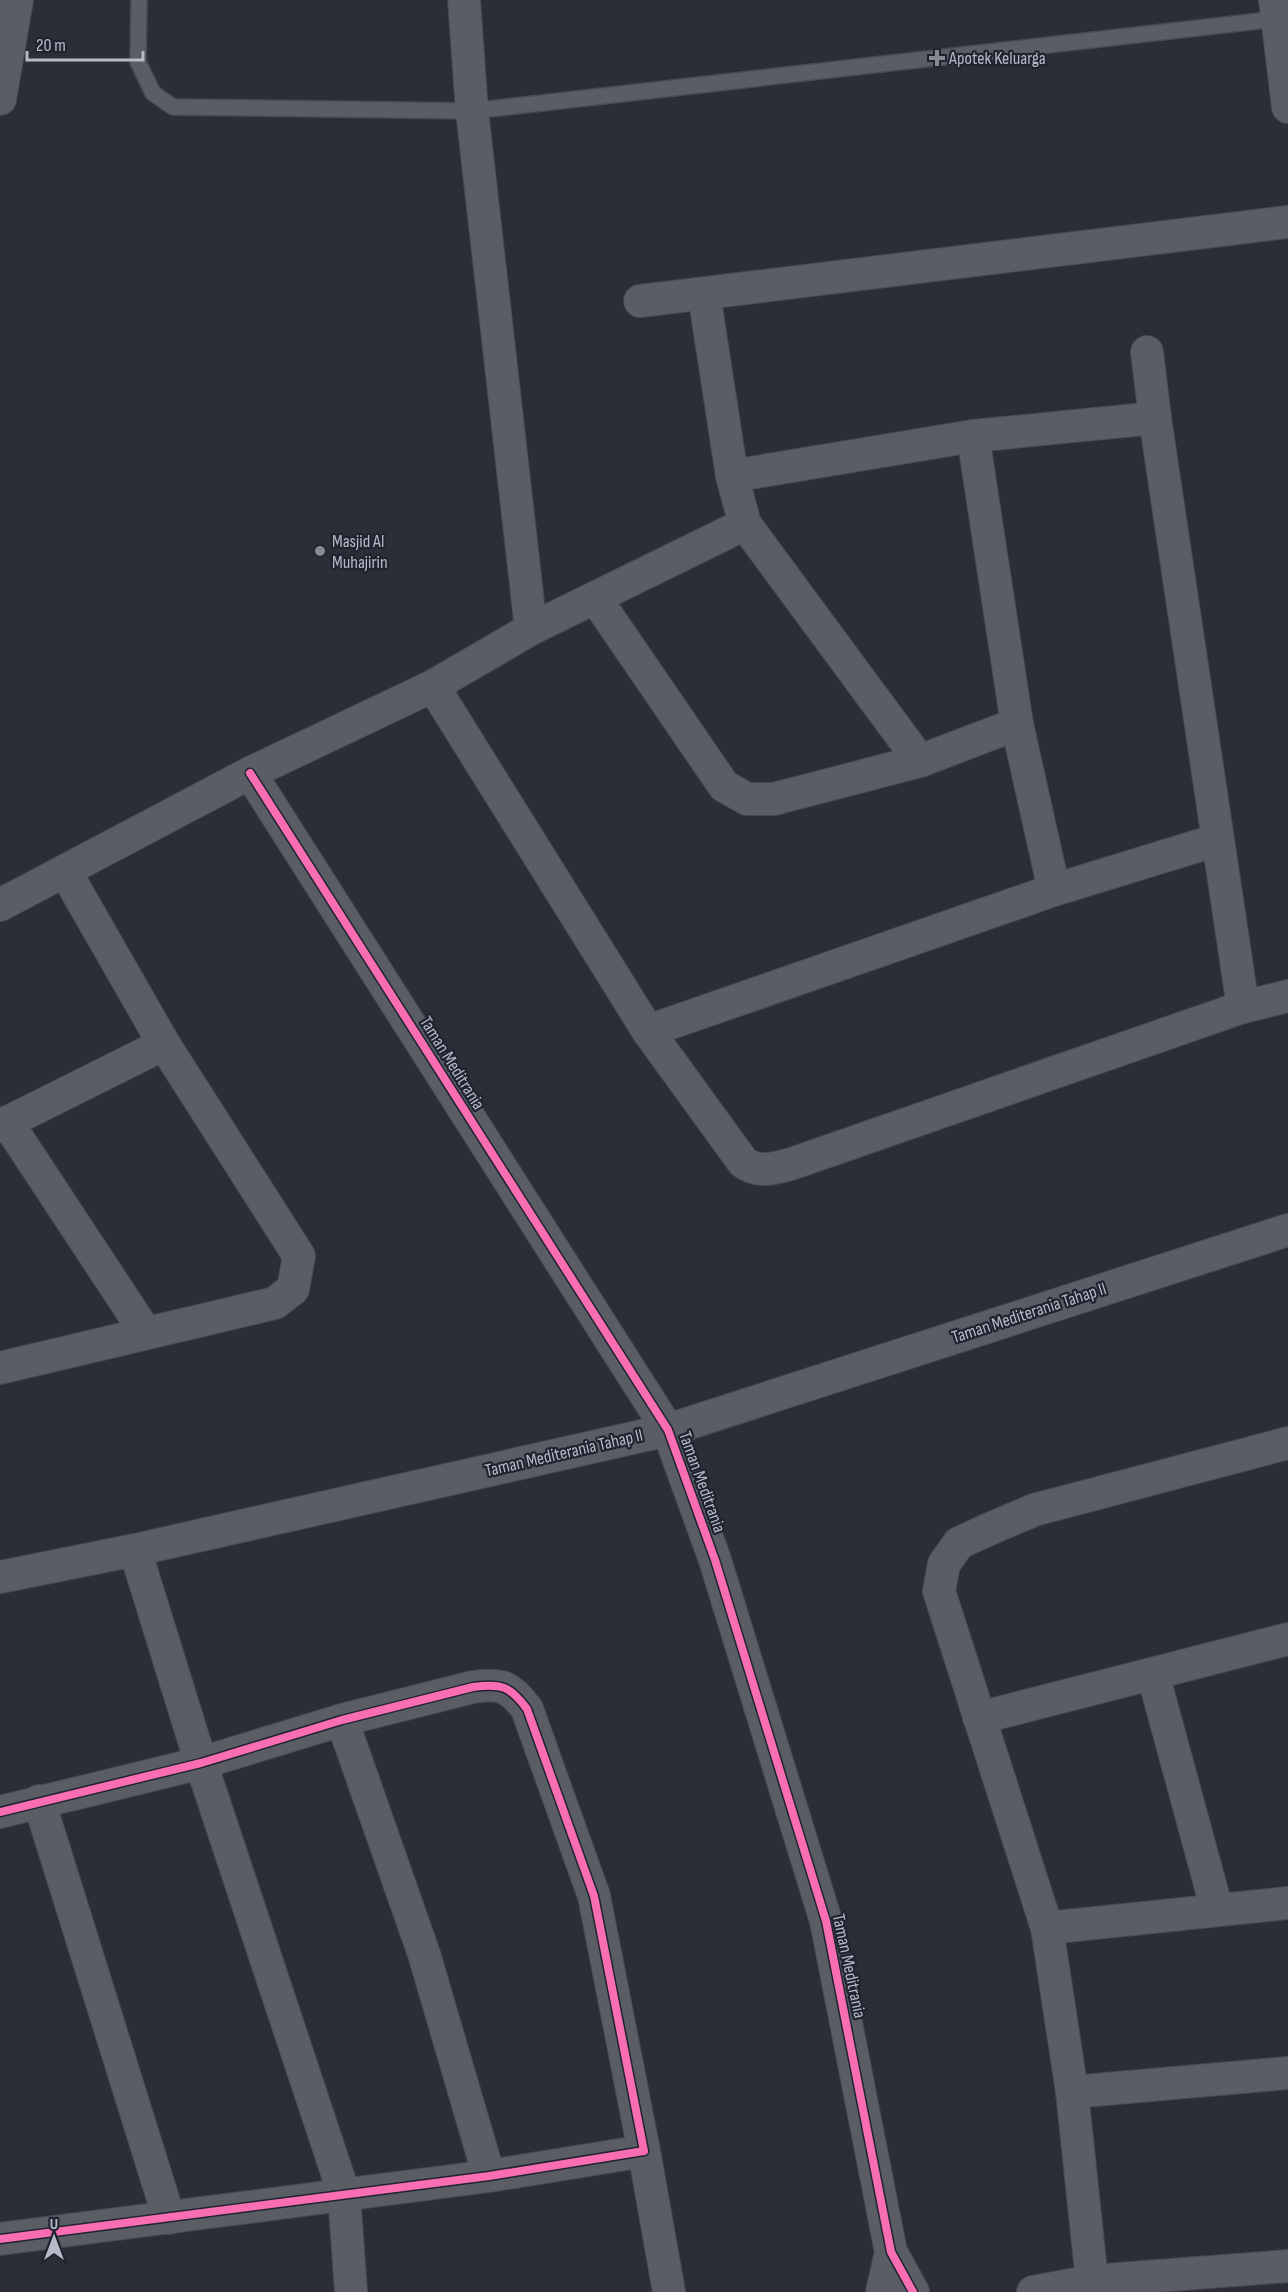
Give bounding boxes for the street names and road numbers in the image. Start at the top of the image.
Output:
street label: Taman Meditrania [415,1012,489,1114]
street label: Taman Mediterania Tahap II [949,1278,1109,1348]
street label: Taman Mediterania Tahap II [483,1425,645,1481]
street label: Taman Meditrania [674,1429,730,1536]
street label: Taman Meditrania [828,1912,870,2020]

